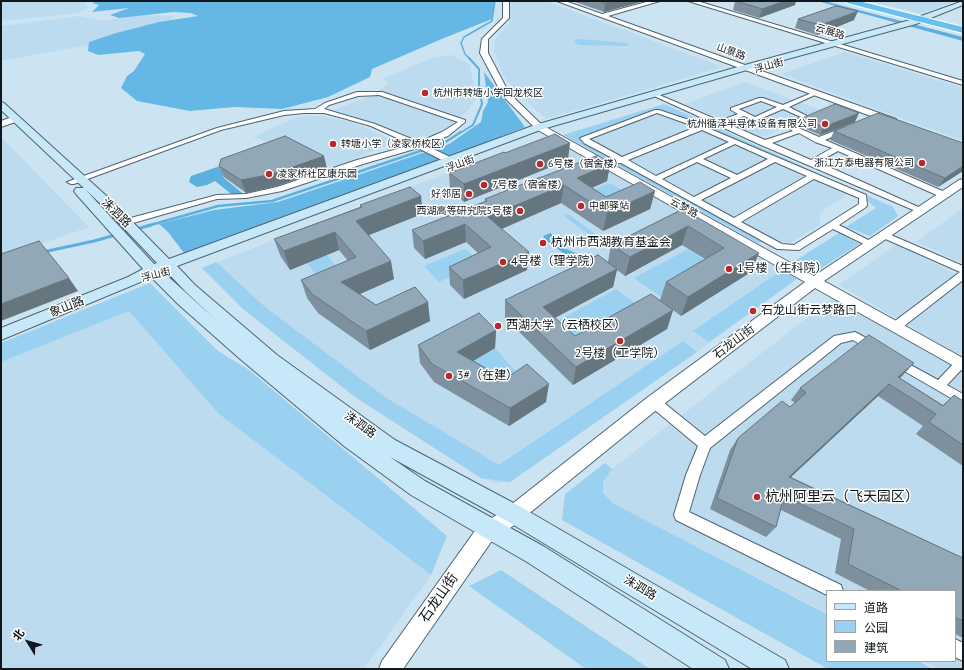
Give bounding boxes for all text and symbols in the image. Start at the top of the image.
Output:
street label: 云展路 [814,22,846,42]
street label: 山景路 [715,41,747,63]
street label: 浮山街 [753,56,785,76]
place label: 杭州市转塘小学回龙校区 [433,87,543,99]
marker: 杭州市转塘小学回龙校区 [420,88,430,98]
place label: 杭州循泽半导体设备有限公司 [687,118,817,130]
marker: 杭州循泽半导体设备有限公司 [820,119,830,129]
place label: 转塘小学（凌家桥校区） [341,138,451,150]
marker: 转塘小学（凌家桥校区） [328,139,338,149]
street label: 浮山街 [444,153,476,175]
place label: 浙江方泰电器有限公司 [814,157,914,169]
place label: 6号楼（宿舍楼） [548,158,623,170]
marker: 浙江方泰电器有限公司 [917,158,927,168]
marker: 6号楼（宿舍楼） [535,159,545,169]
place label: 凌家桥社区康乐园 [277,168,357,180]
marker: 凌家桥社区康乐园 [264,169,274,179]
place label: 7号楼（宿舍楼） [492,179,567,191]
marker: 7号楼（宿舍楼） [479,180,489,190]
place label: 好邻居 [431,188,461,200]
marker: 好邻居 [464,189,474,199]
street label: 洙泗路 [98,195,134,231]
street label: 云梦路 [668,195,700,221]
place label: 中邮驿站 [589,200,629,212]
marker: 中邮驿站 [576,201,586,211]
place label: 西湖高等研究院5号楼 [417,205,512,217]
marker: 西湖高等研究院5号楼 [515,206,525,216]
place label: 杭州市西湖教育基金会 [551,236,671,250]
marker: 杭州市西湖教育基金会 [538,238,548,248]
place label: 4号楼（理学院） [511,255,602,269]
marker: 4号楼（理学院） [498,257,508,267]
place label: 1号楼（生科院） [737,262,828,276]
marker: 1号楼（生科院） [724,264,734,274]
street label: 浮山街 [140,266,172,284]
street label: 象山路 [48,294,86,320]
place label: 石龙山街云梦路口 [761,304,857,318]
marker: 石龙山街云梦路口 [748,306,758,316]
place label: 西湖大学（云栖校区） [506,319,626,333]
marker: 西湖大学（云栖校区） [493,321,503,331]
street label: 石龙山街 [710,322,758,362]
marker: 2号楼（工学院） [615,336,625,346]
place label: 2号楼（工学院） [575,347,665,361]
place label: 3#（在建） [457,369,518,383]
marker: 3#（在建） [444,371,454,381]
street label: 洙泗路 [341,409,379,441]
place label: 杭州阿里云（飞天园区） [765,489,919,505]
marker: 杭州阿里云（飞天园区） [752,492,762,502]
street label: 石龙山街 [416,570,462,626]
street label: 洙泗路 [621,573,659,603]
legend [826,590,956,662]
text: 道路 [864,600,888,615]
text: 公园 [864,620,888,635]
north arrow [8,622,48,662]
text: 北 [10,626,27,643]
text: 建筑 [864,640,888,655]

